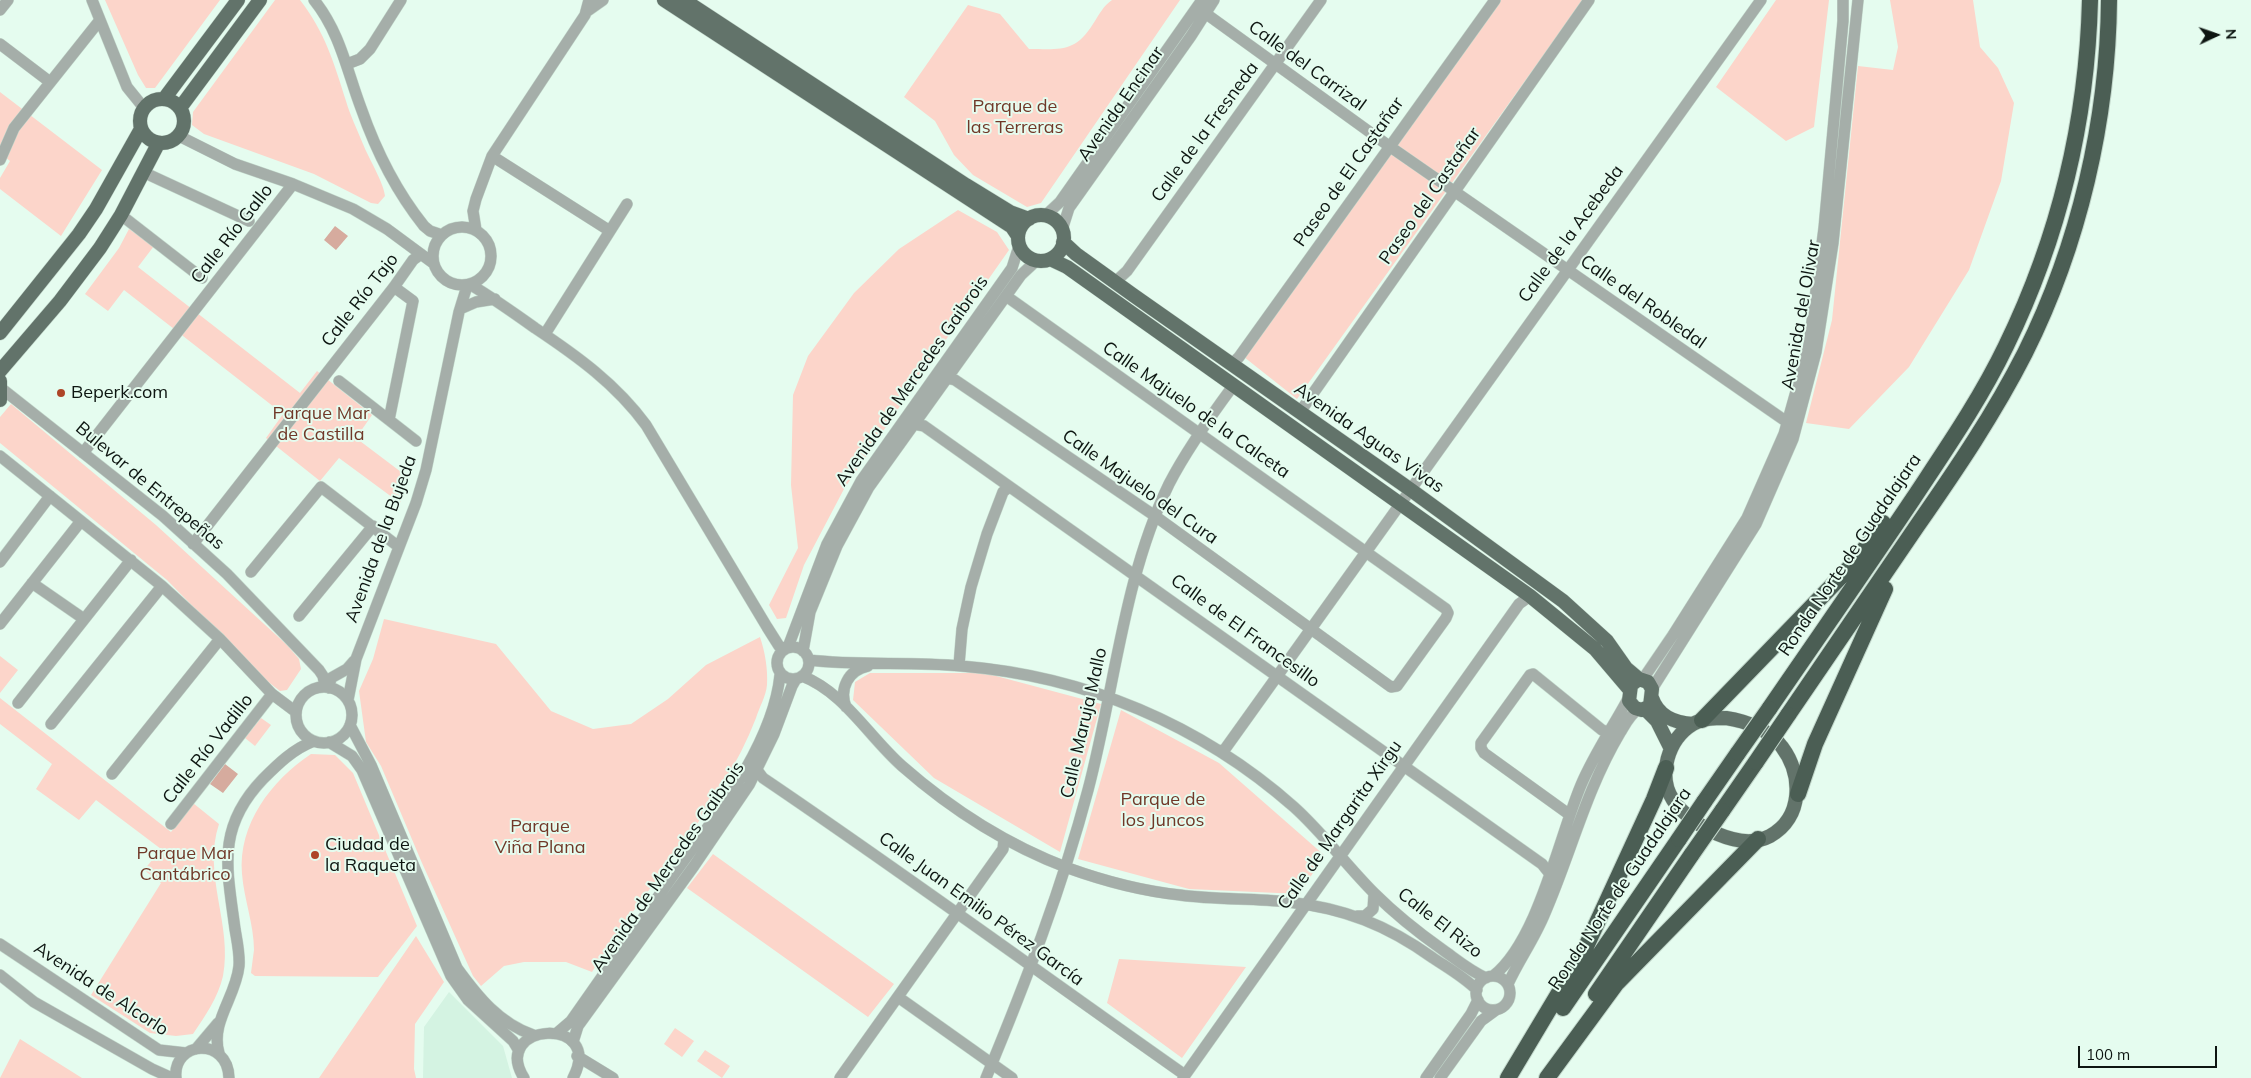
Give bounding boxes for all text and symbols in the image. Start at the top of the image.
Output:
north arrow [2191,10,2241,60]
street label: Calle del Carrizal [1244,16,1370,116]
text: N [2222,28,2240,40]
street label: Avenida Encinar [1073,42,1169,166]
street label: Calle de la Fresneda [1147,58,1263,206]
street label: Paseo de El Castañar [1289,93,1409,251]
park label: Parque de las Terreras [967,96,1063,138]
street label: Paseo del Castañar [1375,123,1485,269]
street label: Calle de la Acebeda [1514,161,1628,307]
street label: Calle Río Gallo [186,180,278,288]
street label: Avenida del Olivar [1777,238,1825,392]
street label: Calle Río Tajo [317,249,403,351]
street label: Calle del Robledal [1576,250,1710,354]
street label: Avenida de Mercedes Gaibrois [831,272,993,490]
street label: Calle Majuelo de la Calceta [1098,337,1294,483]
street label: Avenida Aguas Vivas [1290,378,1448,498]
place label: Beperk.com [71,382,168,404]
marker: Beperk.com [55,387,67,399]
park label: Parque Mar de Castilla [273,403,369,446]
street label: Bulevar de Entrepeñas [71,417,229,555]
street label: Calle Majuelo del Cura [1058,425,1222,549]
street label: Ronda Norte de Guadalajara [1774,450,1926,660]
street label: Avenida de la Bujeda [341,452,421,626]
street label: Calle de El Francesillo [1166,570,1324,692]
street label: Calle Maruja Mallo [1056,646,1112,800]
street label: Calle Río Vadillo [158,690,258,808]
street label: Calle de Margarita Xirgu [1273,736,1407,914]
street label: Avenida de Mercedes Gaibrois [587,758,749,976]
street label: Ronda Norte de Guadalajara [1544,784,1696,994]
park label: Parque de los Juncos [1121,789,1205,832]
park label: Parque Viña Plana [494,816,586,859]
street label: Calle Juan Emilio Pérez García [874,827,1088,991]
place label: Ciudad de la Raqueta [325,834,416,876]
park label: Parque Mar Cantábrico [137,843,233,886]
marker: Ciudad de la Raqueta [309,849,321,861]
street label: Calle El Rizo [1393,883,1487,963]
street label: Avenida de Alcorlo [30,937,172,1041]
scale bar [2081,1036,2220,1068]
text: 100 m [2086,1045,2130,1064]

